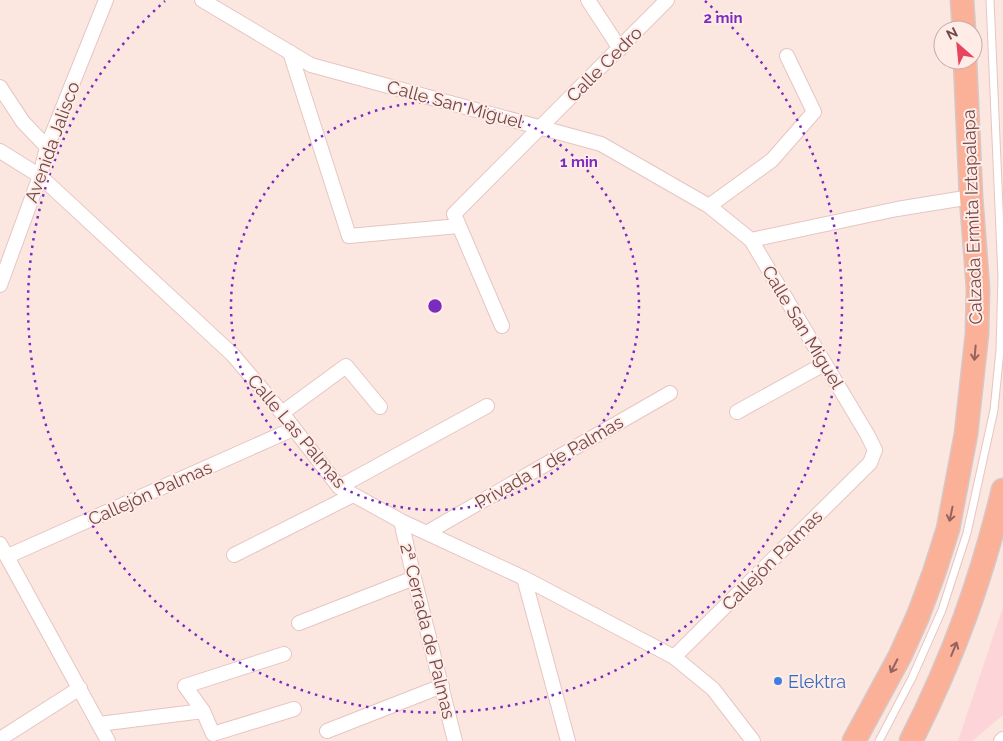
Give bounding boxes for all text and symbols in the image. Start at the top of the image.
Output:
text: 2 min [704,9,742,27]
north arrow [933,20,983,70]
street label: Calle Cedro [562,22,646,106]
text: N [944,24,960,43]
street label: Calle San Miguel [385,76,525,132]
street label: Avenida Jalisco [20,78,84,205]
street label: Calzada Ermita Iztapalapa [958,109,986,325]
text: 1 min [560,153,598,171]
street label: Calle San Miguel [758,262,848,392]
centre of rings [426,297,444,315]
one-way arrow [970,345,980,361]
street label: Calle Las Palmas [243,370,351,492]
street label: Privada 7 de Palmas [471,411,627,513]
street label: Callejón Palmas [85,456,215,530]
street label: Callejón Palmas [717,505,827,615]
one-way arrow [946,505,955,521]
street label: 2ª Cerrada de Palmas [396,541,460,721]
one-way arrow [949,642,959,657]
one-way arrow [889,658,899,673]
place label: Elektra [788,671,846,692]
marker: Elektra [772,675,784,687]

